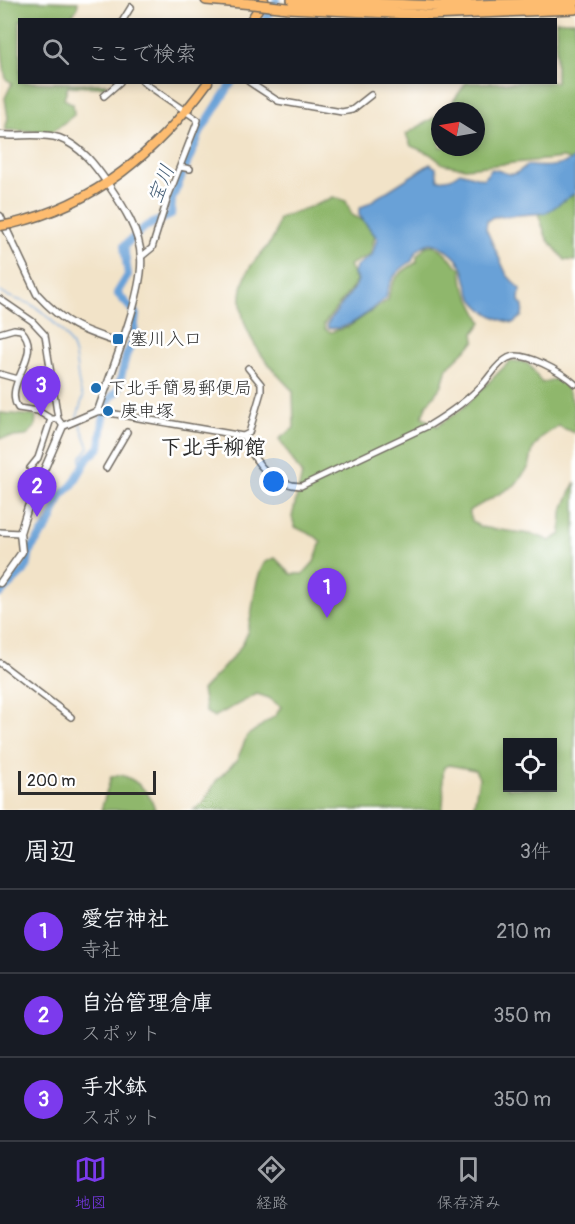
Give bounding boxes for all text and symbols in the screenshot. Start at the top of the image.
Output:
search box [18,18,557,84]
icon: search [39,35,72,68]
text: ここで検索 [87,40,197,68]
north arrow [431,102,485,156]
water label: 宝川 [142,161,180,207]
place label: 塞川入口 [130,328,202,351]
marker: 塞川入口 [111,332,125,346]
pin: 3 [22,366,60,416]
place label: 下北手簡易郵便局 [108,377,252,400]
marker: 下北手簡易郵便局 [89,381,103,395]
place label: 庚申塚 [120,400,174,423]
marker: 庚申塚 [101,404,115,418]
district label: 下北手柳館 [161,434,266,461]
your location [259,467,288,496]
pin: 2 [18,468,57,517]
pin: 1 [308,568,346,618]
map controls [503,738,557,792]
button: locate [503,738,557,792]
scale bar [18,768,156,796]
text: 200 m [27,771,75,791]
text: 周辺 [24,836,76,868]
text: 3件 [520,839,551,864]
text: 愛宕神社 [81,905,169,933]
text: 1 [40,919,47,944]
text: 210 m [496,919,551,944]
text: 寺社 [81,937,121,962]
text: 自治管理倉庫 [81,989,213,1017]
text: 2 [38,1003,49,1028]
text: 350 m [493,1003,551,1028]
text: スポット [81,1021,161,1046]
text: 手水鉢 [81,1073,147,1101]
text: 3 [38,1087,49,1112]
text: 350 m [493,1087,551,1112]
text: スポット [81,1105,161,1130]
tab: 地図 [74,1153,107,1213]
tab: 経路 [255,1153,288,1213]
tab: 保存済み [437,1153,501,1213]

